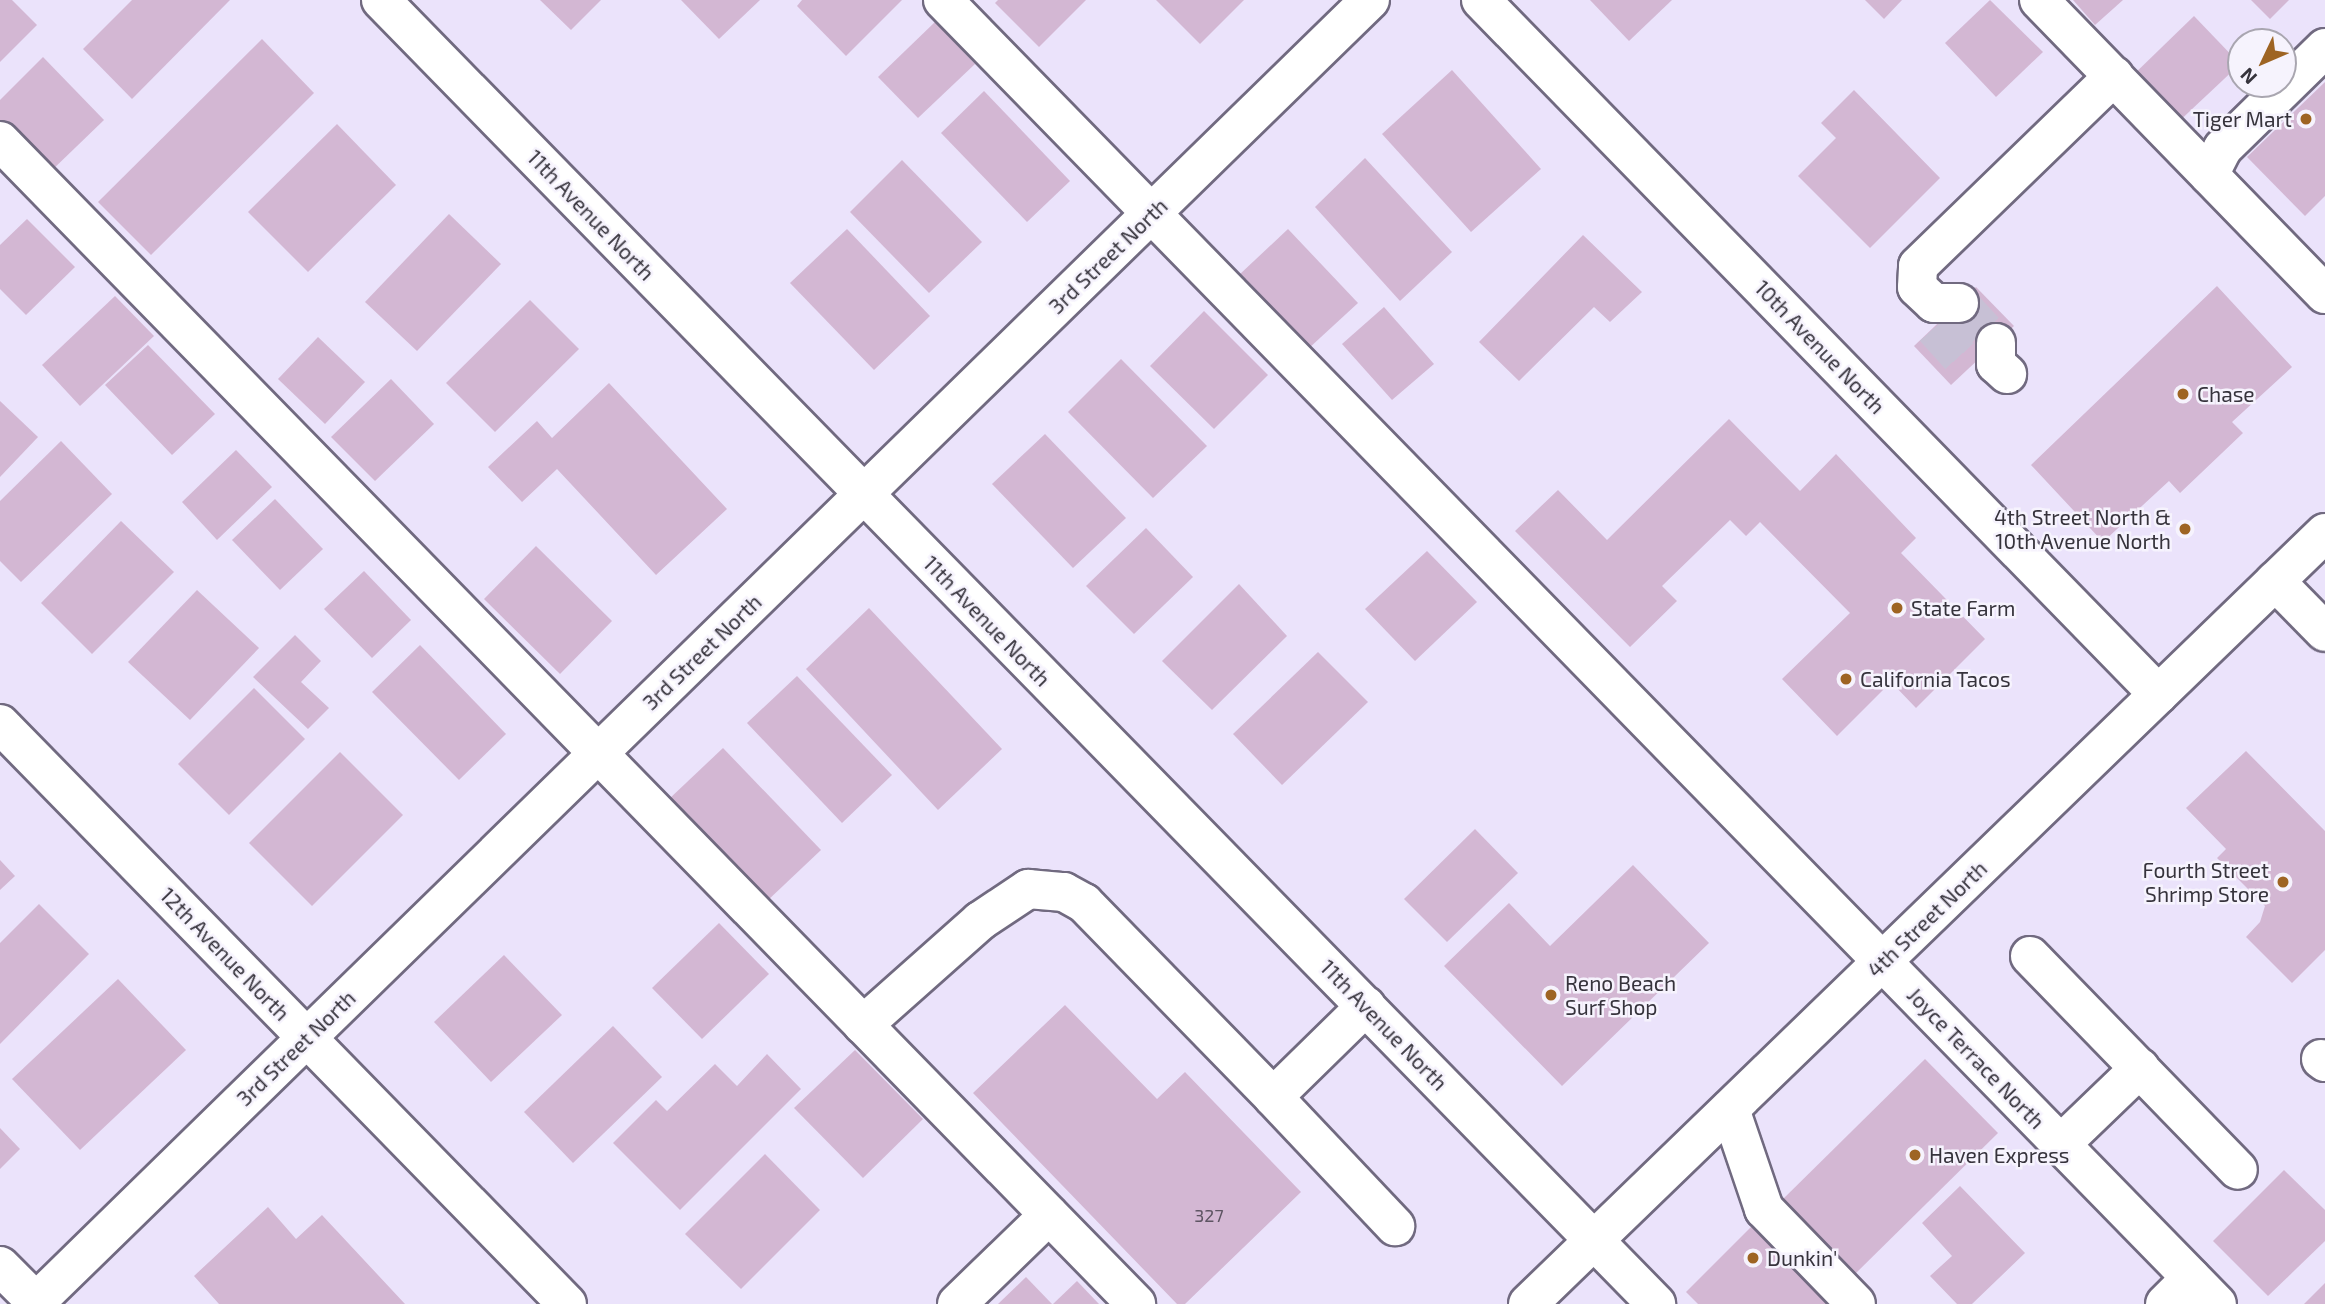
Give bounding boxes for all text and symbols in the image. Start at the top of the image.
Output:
north arrow [2227,28,2297,98]
text: N [2235,64,2261,89]
place label: Tiger Mart [2192,106,2292,132]
marker: Tiger Mart [2298,111,2314,127]
street label: 11th Avenue North [522,144,660,286]
street label: 3rd Street North [1043,193,1173,319]
street label: 10th Avenue North [1750,275,1890,419]
place label: Chase [2197,381,2255,407]
marker: Chase [2175,386,2191,402]
place label: 4th Street North & 10th Avenue North [1994,504,2171,554]
marker: 4th Street North & 10th Avenue North [2177,521,2193,537]
street label: 11th Avenue North [918,550,1056,692]
street label: 3rd Street North [637,589,767,715]
place label: State Farm [1911,595,2015,621]
marker: State Farm [1889,600,1905,616]
place label: California Tacos [1860,666,2011,692]
marker: California Tacos [1838,671,1854,687]
street label: 4th Street North [1862,856,1992,982]
place label: Fourth Street Shrimp Store [2142,857,2269,907]
marker: Fourth Street Shrimp Store [2275,874,2291,890]
street label: 12th Avenue North [155,882,295,1026]
street label: 11th Avenue North [1315,954,1453,1096]
place label: Reno Beach Surf Shop [1565,970,1676,1020]
street label: Joyce Terrace North [1902,982,2050,1134]
street label: 3rd Street North [231,985,361,1111]
marker: Reno Beach Surf Shop [1543,987,1559,1003]
place label: Haven Express [1929,1142,2070,1168]
marker: Haven Express [1907,1147,1923,1163]
house number: 327 [1194,1204,1224,1226]
place label: Dunkin' [1767,1245,1837,1271]
marker: Dunkin' [1745,1250,1761,1266]

